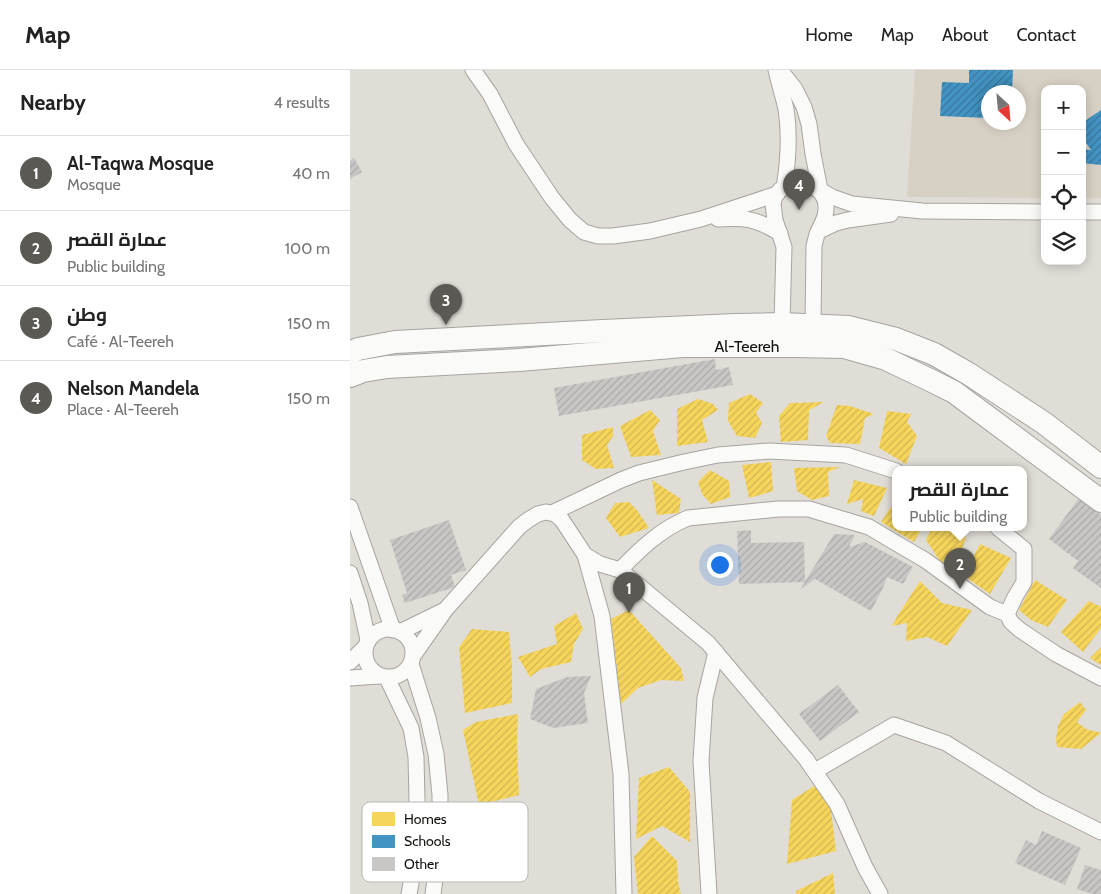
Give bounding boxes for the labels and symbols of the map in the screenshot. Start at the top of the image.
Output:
north arrow [981,85,1026,130]
pin: 4 [783,169,815,210]
pin: 3 [430,284,462,325]
street label: Al-Teereh [714,337,780,356]
pin: 2 [944,548,976,589]
your location [707,552,733,578]
pin: 1 [613,572,645,613]
legend [362,802,528,882]
text: Homes [404,810,447,828]
text: Schools [404,832,451,850]
text: Other [404,855,439,873]

